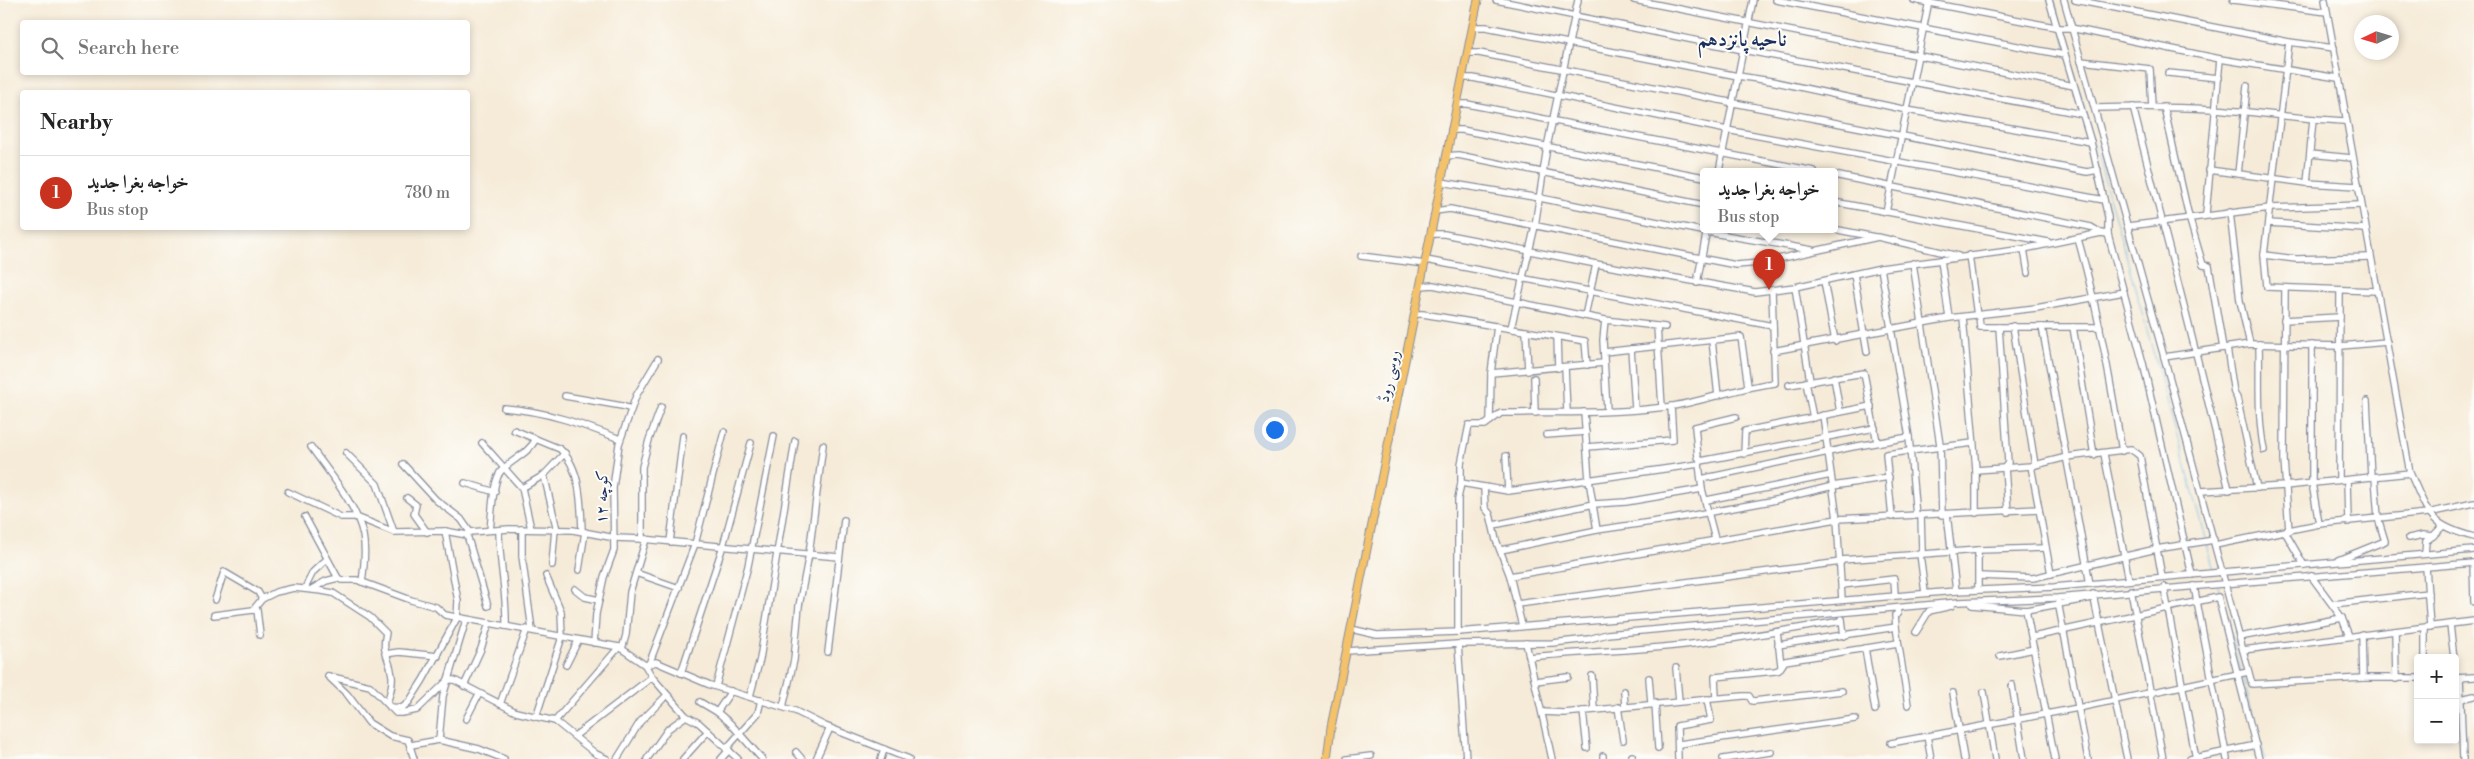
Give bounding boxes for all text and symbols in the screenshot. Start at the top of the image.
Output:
north arrow [2354,15,2399,60]
search box [20,20,470,75]
district label: ناحیه پانزدهم [1697,27,1787,58]
icon: search [38,34,66,62]
text: Search here [78,36,179,60]
text: Nearby [40,110,113,136]
popup [1700,168,1838,233]
text: خواجه بغرا جدید [87,170,189,194]
text: خواجه بغرا جدید [1718,177,1820,201]
text: 1 [52,183,60,203]
text: 780 m [405,183,450,203]
text: Bus stop [87,200,149,220]
text: Bus stop [1718,207,1780,227]
pin: 1 [1753,249,1785,290]
street label: روسی روڈ [1374,348,1405,405]
your location [1262,417,1288,443]
street label: کوچه ۱۲ [592,470,613,524]
map controls [2414,654,2459,744]
button: + [2414,654,2459,699]
button: − [2414,699,2459,744]

